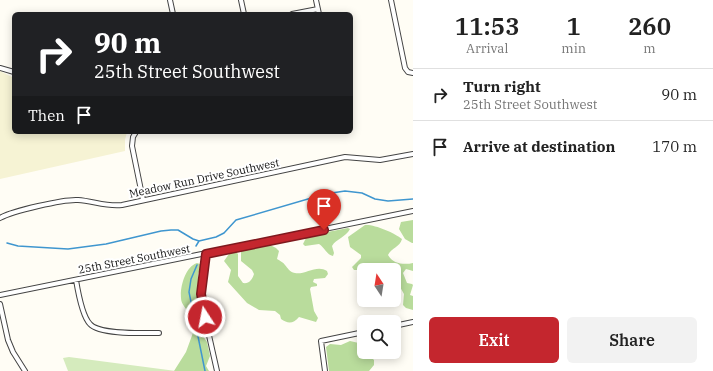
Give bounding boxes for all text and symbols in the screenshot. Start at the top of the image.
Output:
text: 11:53 [455,10,520,42]
text: 1 [567,10,581,42]
text: 260 [628,10,671,42]
text: 90 m [94,24,161,61]
icon: right [28,28,80,80]
text: Arrival [466,40,508,57]
text: min [561,40,586,57]
text: m [643,40,656,57]
text: 25th Street Southwest [94,60,280,83]
text: Turn right [463,77,541,96]
icon: right [429,84,451,106]
text: 90 m [661,85,697,104]
text: 25th Street Southwest [463,96,597,113]
icon: arrive [73,104,95,126]
text: Then [28,106,65,125]
icon: arrive [429,136,451,158]
text: Arrive at destination [463,137,615,156]
text: 170 m [652,137,697,156]
street label: Meadow Run Drive Southwest [128,155,281,201]
pin [307,189,341,230]
icon: arrive [313,195,335,217]
street label: 25th Street Southwest [77,241,191,277]
north arrow [357,263,401,307]
map controls [357,263,401,359]
position arrow [184,296,226,338]
button: search [357,315,401,359]
button: Exit [429,317,559,363]
button: Share [567,317,697,363]

